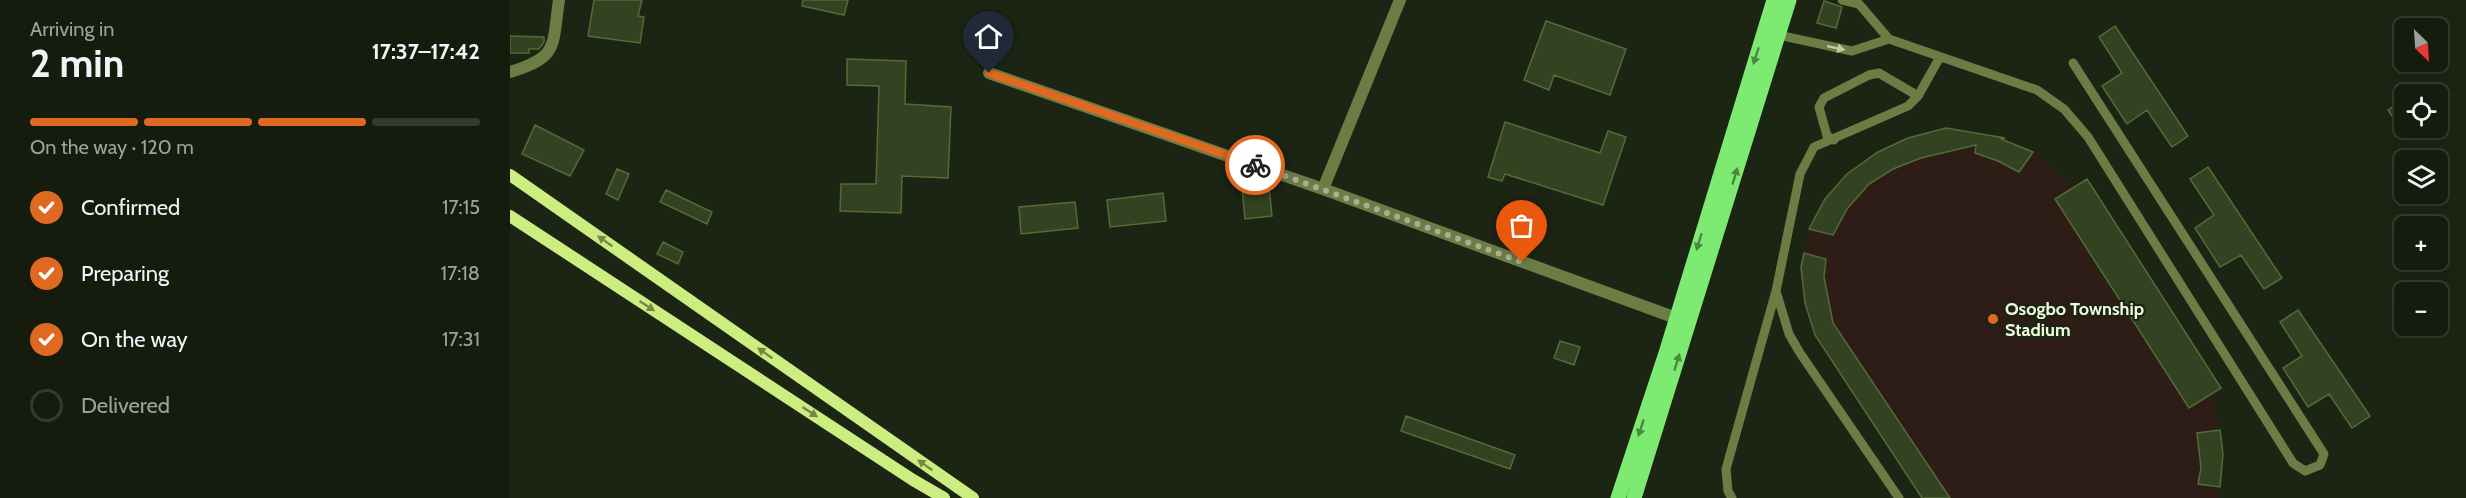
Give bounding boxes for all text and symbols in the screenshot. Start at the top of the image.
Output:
pin [963,11,1014,73]
text: Arriving in [30,17,114,41]
north arrow [2394,18,2448,72]
map controls [2394,18,2448,336]
icon: home [972,20,1005,53]
text: 17:37–17:42 [372,38,480,65]
text: 2 min [30,39,124,87]
one-way arrow [1826,43,1845,53]
one-way arrow [1751,47,1761,65]
button: locate [2394,84,2448,138]
text: On the way · 120 m [30,135,194,159]
courier [1225,135,1285,195]
icon: bike [1239,149,1272,182]
button: layers [2394,150,2448,204]
one-way arrow [1731,167,1740,185]
icon: check [30,191,63,224]
text: Confirmed [81,194,180,221]
text: 17:15 [442,195,480,219]
pin [1496,200,1547,262]
icon: bag [1505,209,1538,242]
button: + [2394,216,2448,270]
one-way arrow [1694,233,1703,251]
one-way arrow [598,235,614,247]
icon: check [30,257,63,290]
text: Preparing [81,260,169,287]
text: 17:18 [441,261,480,285]
button: − [2394,282,2448,336]
place label: Osogbo Township Stadium [2005,298,2144,341]
one-way arrow [639,300,655,311]
marker: Osogbo Township Stadium [1986,312,2000,326]
icon: check [30,323,63,356]
text: On the way [81,326,188,353]
text: 17:31 [442,327,480,351]
one-way arrow [757,348,773,359]
one-way arrow [1673,353,1682,371]
text: Delivered [81,392,170,419]
one-way arrow [802,407,818,418]
one-way arrow [1636,419,1645,437]
one-way arrow [917,460,933,471]

